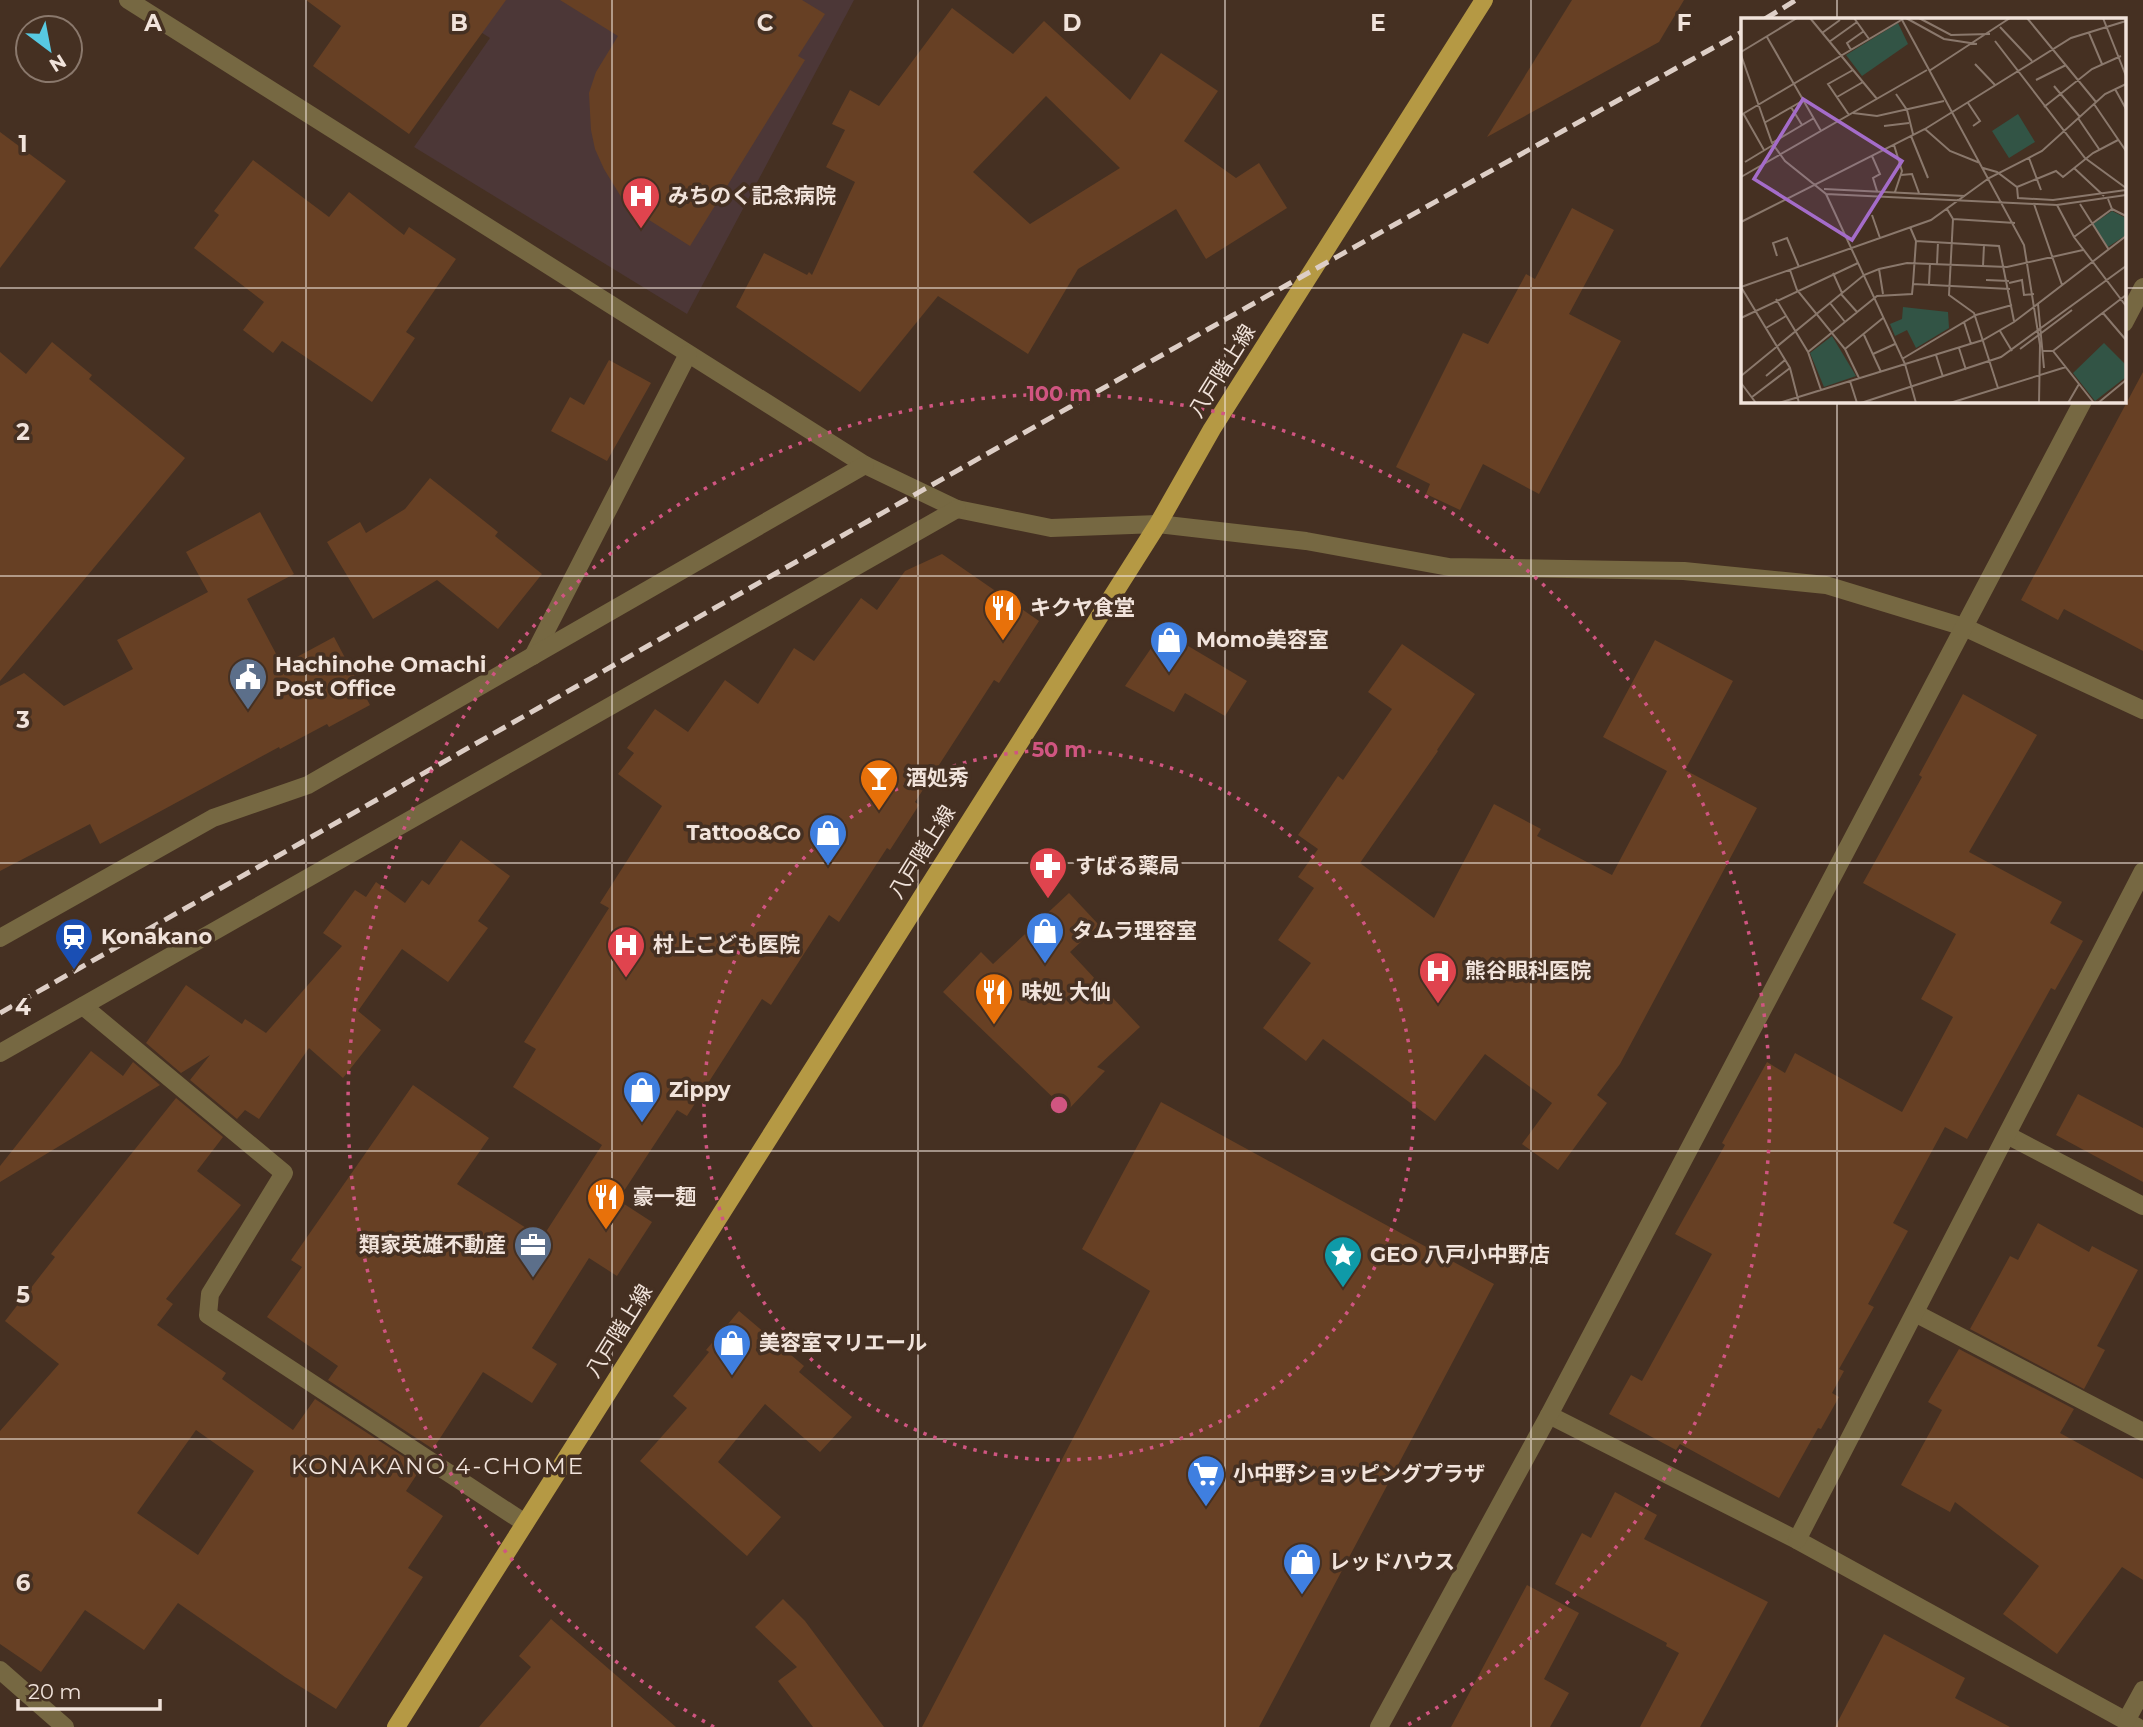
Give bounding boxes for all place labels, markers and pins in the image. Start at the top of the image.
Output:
hospital icon: みちのく記念病院 [620,175,662,230]
place label: みちのく記念病院 [668,183,836,208]
restaurant icon: キクヤ食堂 [982,587,1024,642]
place label: キクヤ食堂 [1030,595,1135,620]
shop icon: Momo美容室 [1148,619,1190,674]
place label: Momo美容室 [1196,627,1329,652]
place label: Hachinohe Omachi Post Office [275,652,486,701]
public building icon: Hachinohe Omachi Post Office [227,656,269,711]
bar icon: 酒処秀 [858,757,900,812]
place label: 酒処秀 [906,765,969,790]
shop icon: Tattoo&Co [807,812,849,867]
place label: Tattoo&Co [687,820,801,845]
pharmacy icon: すばる薬局 [1027,845,1069,900]
place label: すばる薬局 [1075,853,1180,878]
shop icon: タムラ理容室 [1024,910,1066,965]
station icon: Konakano [53,916,95,971]
place label: タムラ理容室 [1072,918,1197,943]
place label: Konakano [101,924,212,949]
hospital icon: 村上こども医院 [605,924,647,979]
place label: 村上こども医院 [653,932,800,957]
hospital icon: 熊谷眼科医院 [1417,950,1459,1005]
place label: 熊谷眼科医院 [1465,958,1591,983]
restaurant icon: 味処 大仙 [973,971,1015,1026]
place label: 味処 大仙 [1021,979,1111,1004]
shop icon: Zippy [621,1069,663,1124]
place label: Zippy [669,1077,731,1102]
centre of rings [1047,1093,1071,1117]
restaurant icon: 豪一麺 [585,1176,627,1231]
place label: 豪一麺 [633,1184,696,1209]
office icon: 類家英雄不動産 [512,1224,554,1279]
place label: 類家英雄不動産 [359,1232,506,1257]
place icon: GEO 八戸小中野店 [1322,1234,1364,1289]
place label: GEO 八戸小中野店 [1370,1242,1550,1267]
shop icon: 美容室マリエール [711,1322,753,1377]
place label: 美容室マリエール [759,1330,927,1355]
supermarket icon: 小中野ショッピングプラザ [1185,1453,1227,1508]
place label: 小中野ショッピングプラザ [1233,1461,1485,1486]
shop icon: レッドハウス [1281,1541,1323,1596]
place label: レッドハウス [1329,1549,1455,1574]

